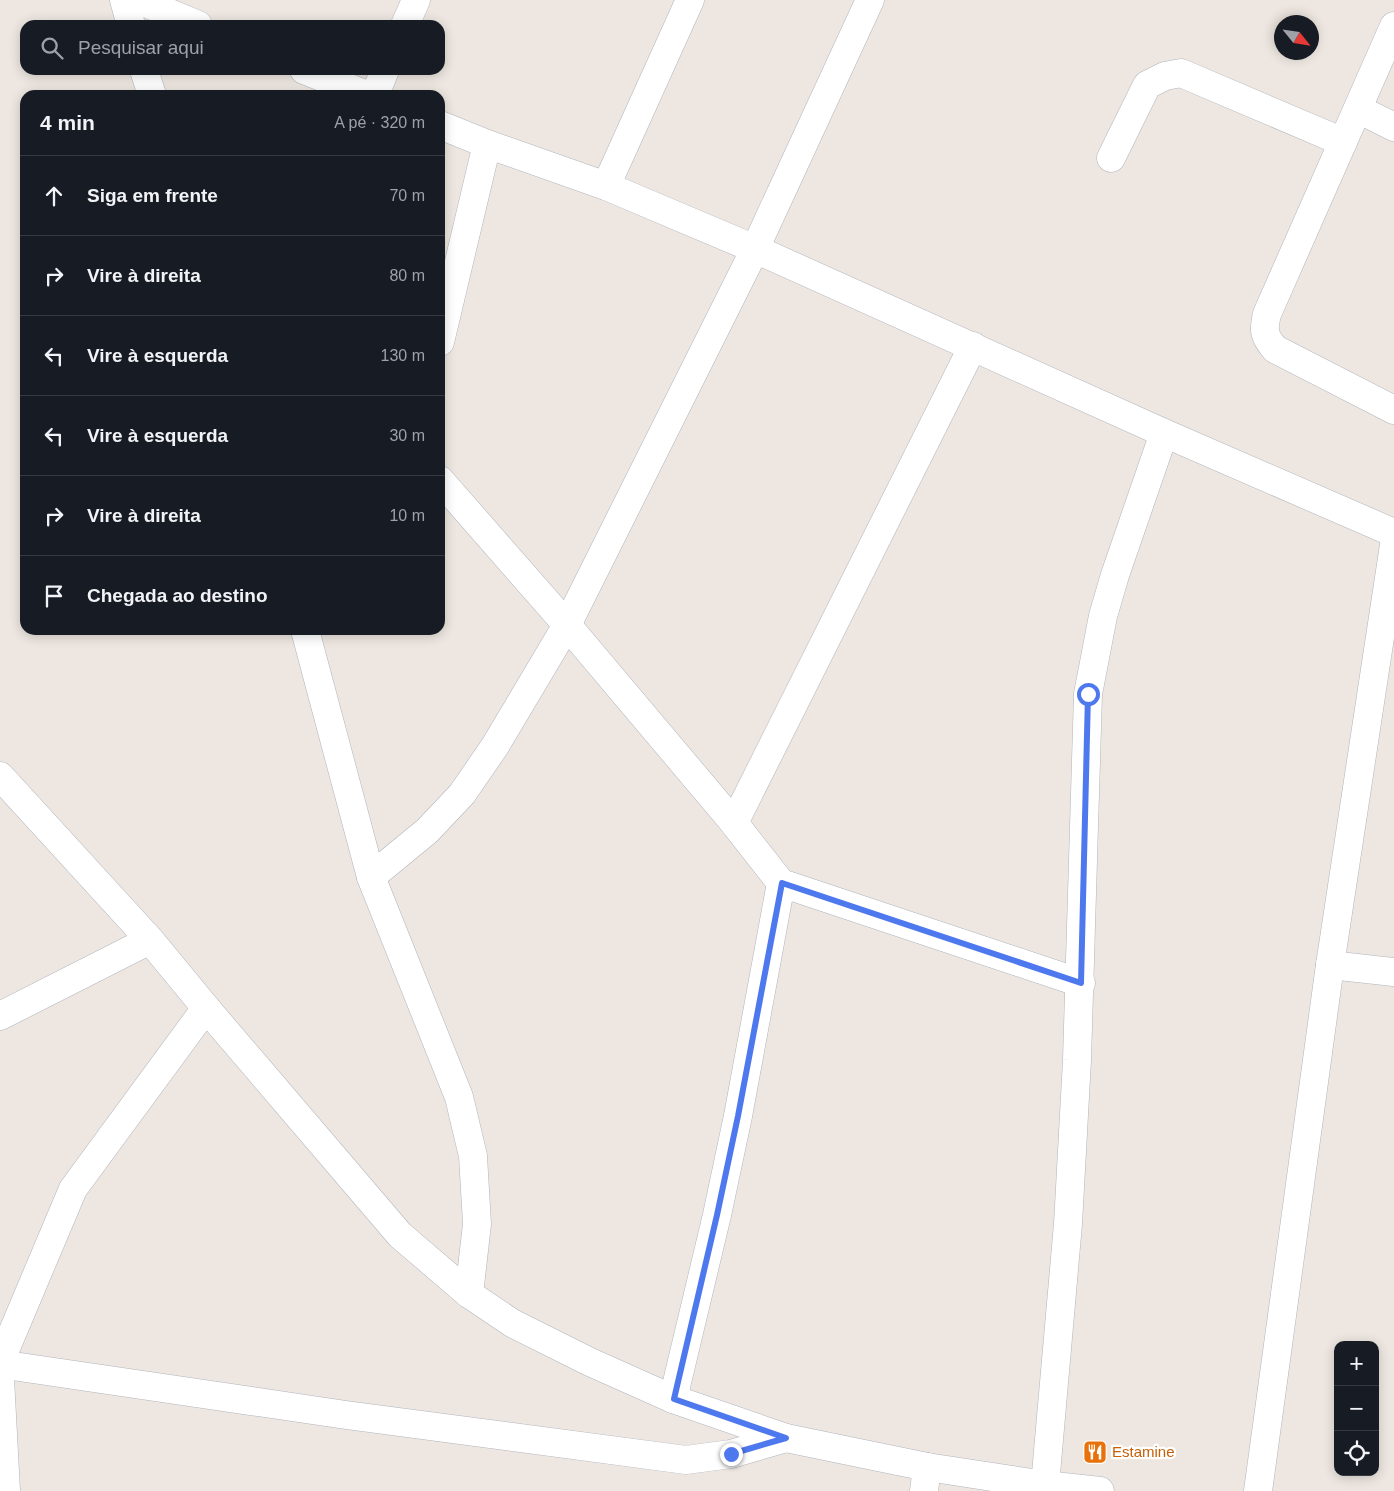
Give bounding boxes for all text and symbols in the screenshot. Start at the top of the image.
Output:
north arrow [1274,15,1319,60]
search box [20,20,445,75]
icon: search [38,34,66,62]
text: Pesquisar aqui [78,37,204,58]
text: 4 min [40,111,95,134]
text: A pé · 320 m [334,114,425,131]
icon: ahead [40,182,68,210]
text: Siga em frente [87,185,218,206]
text: 70 m [389,187,425,204]
icon: right [40,262,68,290]
text: Vire à direita [87,265,201,286]
text: 80 m [389,267,425,284]
icon: left [40,342,68,370]
text: Vire à esquerda [87,345,228,366]
text: 130 m [381,347,425,364]
icon: left [40,422,68,450]
text: Vire à esquerda [87,425,228,446]
text: 30 m [389,427,425,444]
icon: right [40,502,68,530]
text: Vire à direita [87,505,201,526]
text: 10 m [389,507,425,524]
icon: arrive [40,582,68,610]
text: Chegada ao destino [87,585,268,606]
route start [1077,683,1100,706]
map controls [1334,1341,1379,1476]
button: + [1334,1341,1379,1386]
button: − [1334,1386,1379,1431]
button: locate [1334,1431,1379,1476]
restaurant icon: Estamine [1082,1439,1108,1465]
route end [720,1443,743,1466]
place label: Estamine [1112,1443,1175,1460]

